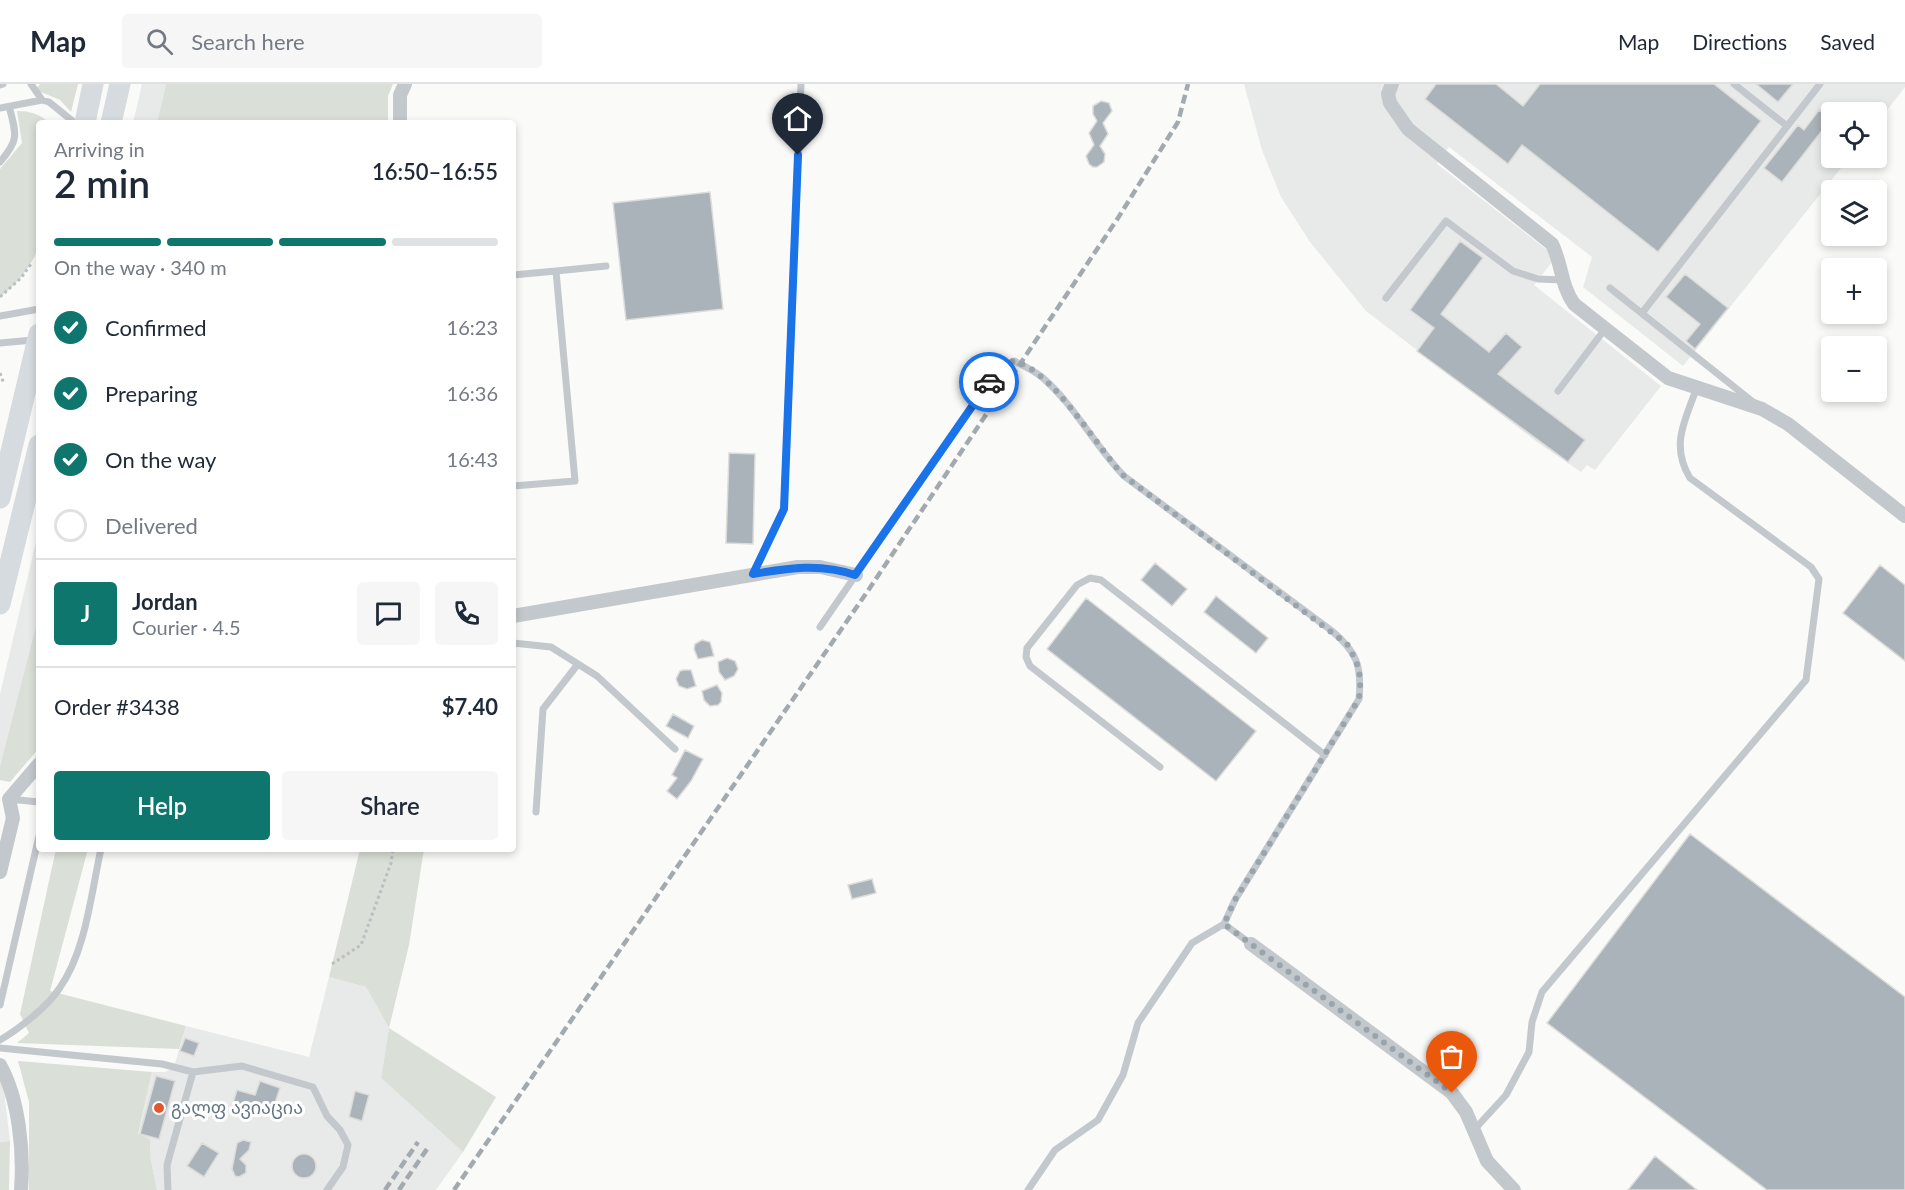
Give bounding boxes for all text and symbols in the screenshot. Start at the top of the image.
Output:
search box [122,14,542,68]
text: Map [30,24,86,58]
icon: search [143,25,176,58]
text: Search here [191,28,305,55]
text: Map [1618,29,1659,54]
text: Directions [1692,29,1787,54]
text: Saved [1820,29,1875,54]
pin [772,93,823,155]
icon: home [781,102,814,135]
map controls [1821,102,1887,402]
button: locate [1821,102,1887,168]
text: Arriving in [54,137,145,161]
text: 16:50–16:55 [372,158,498,185]
text: 2 min [54,160,150,206]
button: layers [1821,180,1887,246]
text: On the way · 340 m [54,255,227,279]
button: + [1821,258,1887,324]
icon: check [54,311,87,344]
text: Confirmed [105,314,207,341]
text: 16:23 [447,315,498,339]
button: − [1821,336,1887,402]
courier [959,352,1019,412]
icon: car [973,366,1006,399]
icon: check [54,377,87,410]
text: Preparing [105,380,197,407]
text: 16:36 [447,381,498,405]
icon: check [54,443,87,476]
text: On the way [105,446,216,473]
text: 16:43 [447,447,498,471]
text: Delivered [105,512,198,539]
button: chat [357,582,420,645]
button: phone [435,582,498,645]
text: Jordan [132,588,198,615]
text: J [81,600,90,627]
text: Courier · 4.5 [132,615,241,639]
text: Order #3438 [54,693,180,720]
text: $7.40 [442,693,498,720]
button: Help [54,771,270,840]
button: Share [282,771,498,840]
pin [1426,1031,1477,1093]
icon: bag [1435,1040,1468,1073]
place label: გალფ ავიაცია [171,1096,303,1119]
marker: გალფ ავიაცია [152,1101,166,1115]

